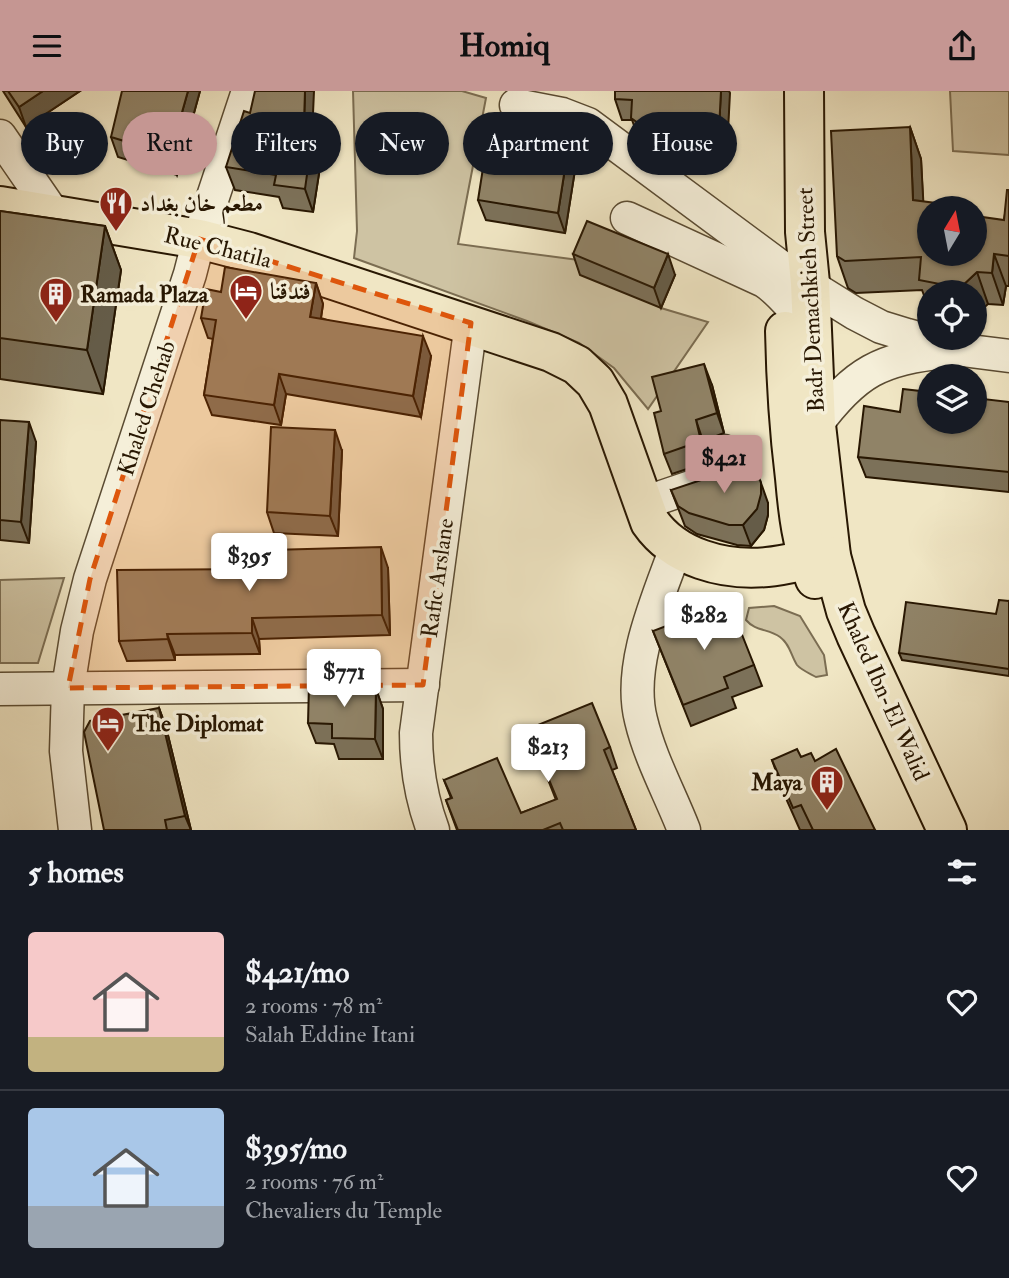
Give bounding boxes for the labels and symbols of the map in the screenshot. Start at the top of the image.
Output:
restaurant icon: مطعم خان بغداد [97,184,135,233]
street label: Badr Demachkieh Street [790,187,831,413]
place label: مطعم خان بغداد [140,189,263,224]
north arrow [917,196,987,266]
street label: Rue Chatila [161,220,275,275]
hotel icon: فندقنا [227,272,265,321]
building icon: Ramada Plaza [37,275,75,324]
place label: فندقنا [270,277,311,306]
place label: Ramada Plaza [80,280,210,309]
street label: Khaled Chehab [111,337,182,479]
pin: $421 [683,435,765,495]
street label: Rafic Arslane [415,516,460,640]
pin: $395 [208,533,290,593]
pin: $282 [663,593,745,652]
street label: Khaled Ibn-El Walid [831,597,936,785]
pin: $771 [303,649,385,709]
hotel icon: The Diplomat [89,704,127,753]
place label: The Diplomat [131,709,264,739]
pin: $213 [507,725,589,784]
building icon: Maya [808,763,846,812]
place label: Maya [750,768,804,798]

